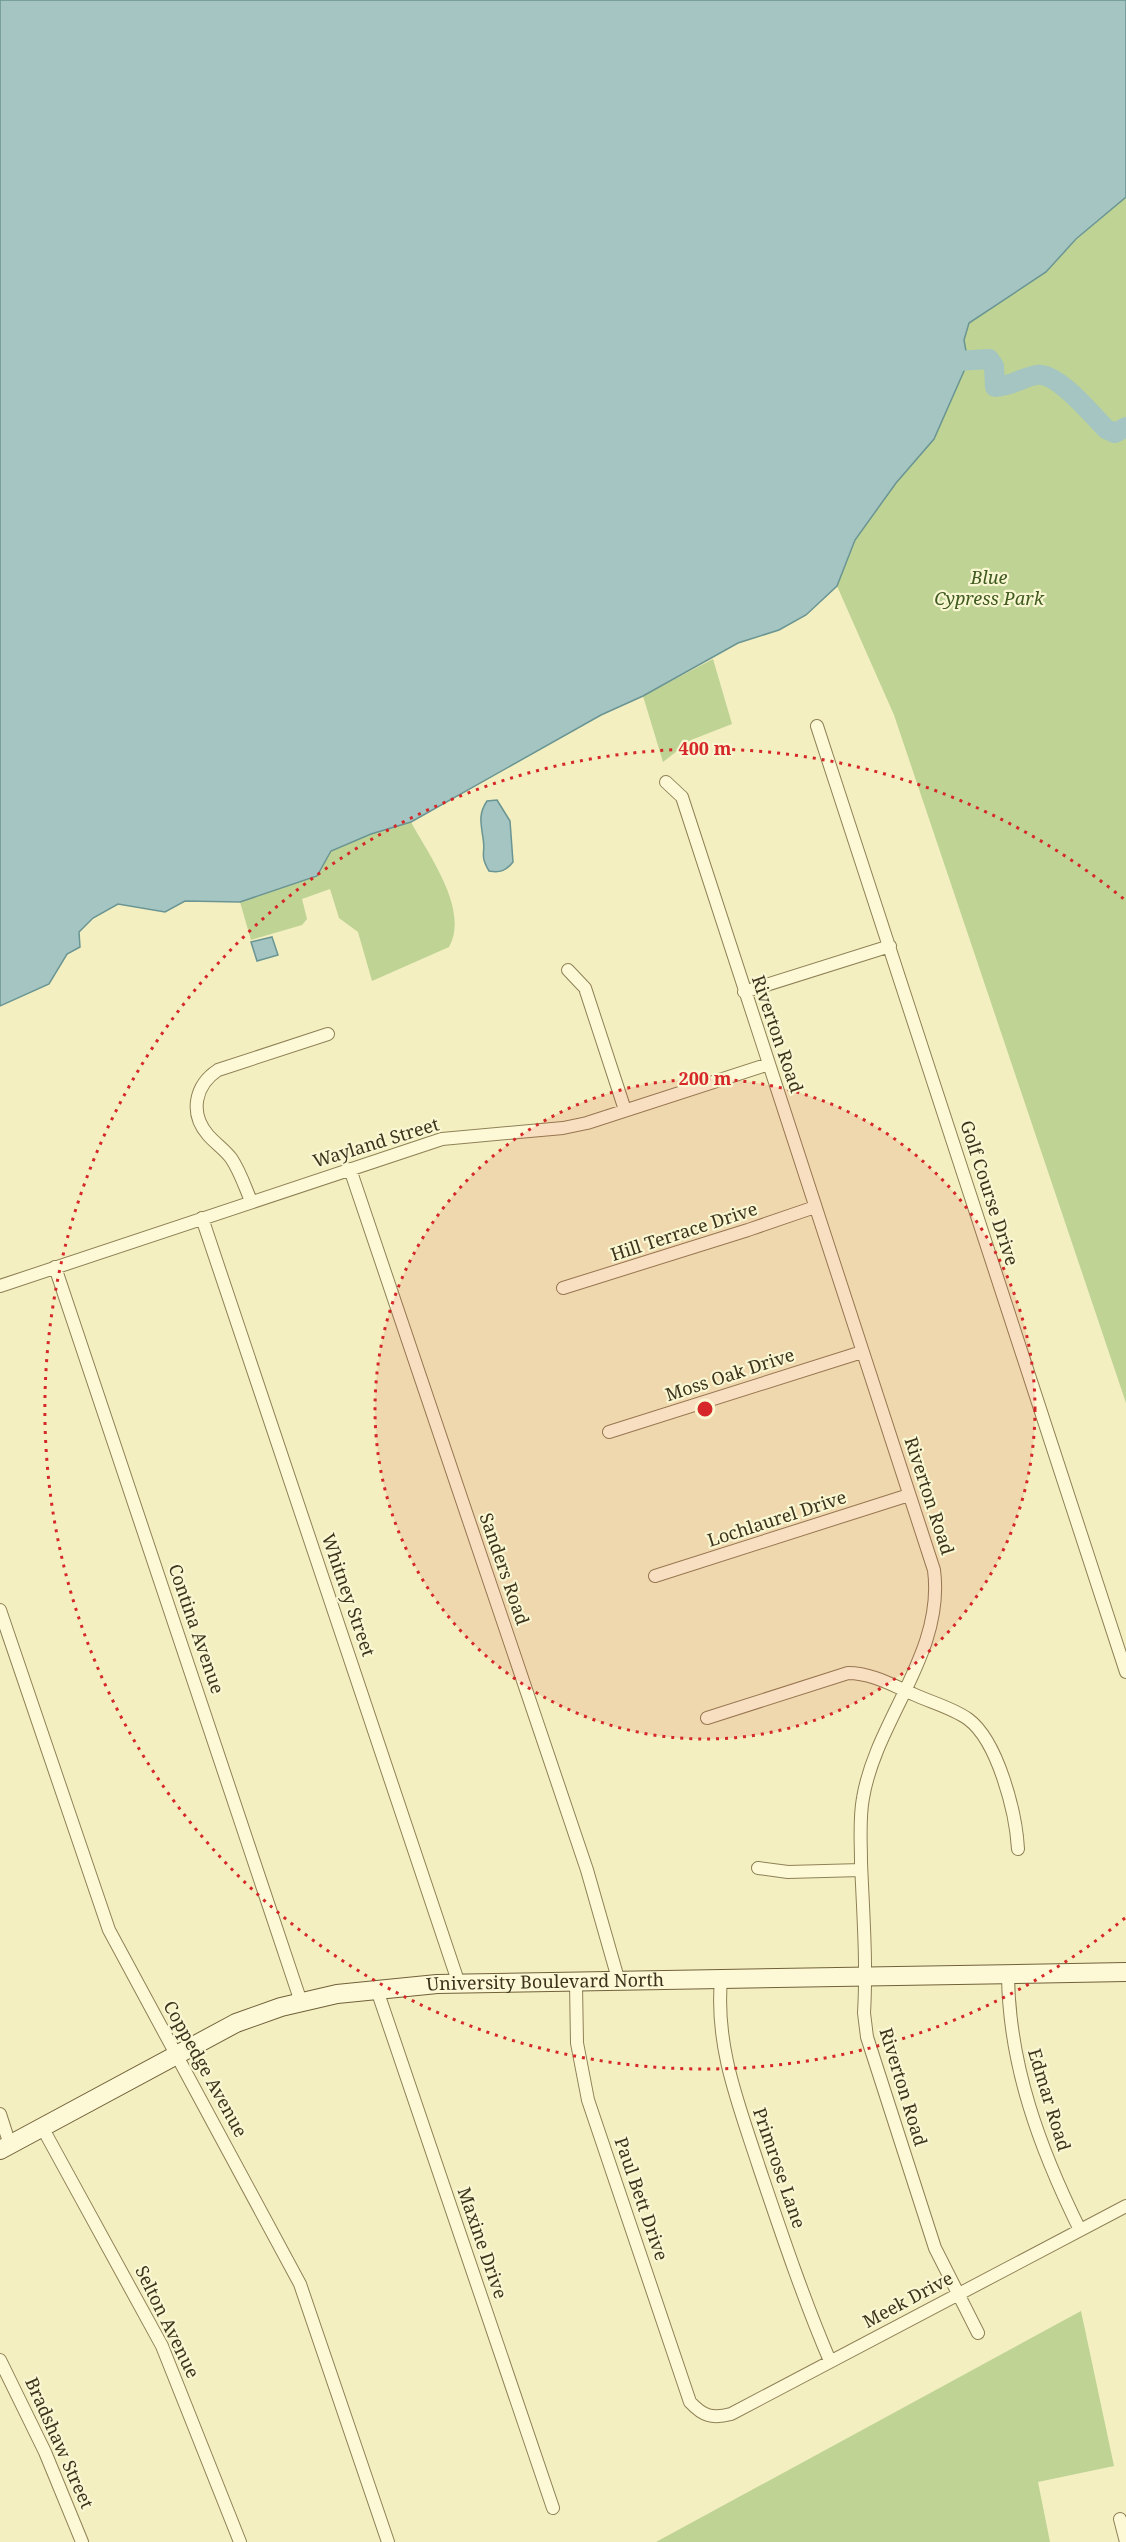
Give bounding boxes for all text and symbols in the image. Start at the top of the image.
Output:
park label: Blue Cypress Park [934,565,1045,610]
text: 400 m [679,736,732,760]
street label: Riverton Road [747,972,809,1095]
text: 200 m [679,1066,732,1090]
street label: Wayland Street [310,1111,442,1173]
street label: Golf Course Drive [955,1117,1025,1268]
street label: Hill Terrace Drive [607,1196,760,1266]
street label: Moss Oak Drive [662,1342,797,1406]
centre of rings [695,1399,715,1419]
street label: Riverton Road [900,1434,960,1558]
street label: Lochlaurel Drive [704,1484,849,1552]
street label: Sanders Road [475,1510,535,1628]
street label: Whitney Street [317,1530,381,1659]
street label: Contina Avenue [163,1561,230,1697]
street label: University Boulevard North [425,1967,664,1996]
street label: Coppedge Avenue [158,1996,253,2141]
street label: Riverton Road [875,2025,933,2149]
street label: Edmar Road [1023,2046,1077,2154]
street label: Primrose Lane [748,2104,812,2231]
street label: Paul Bett Drive [610,2134,674,2263]
street label: Maxine Drive [453,2184,513,2302]
street label: Selton Avenue [130,2261,206,2382]
street label: Meek Drive [858,2265,957,2333]
street label: Bradshaw Street [20,2373,100,2512]

